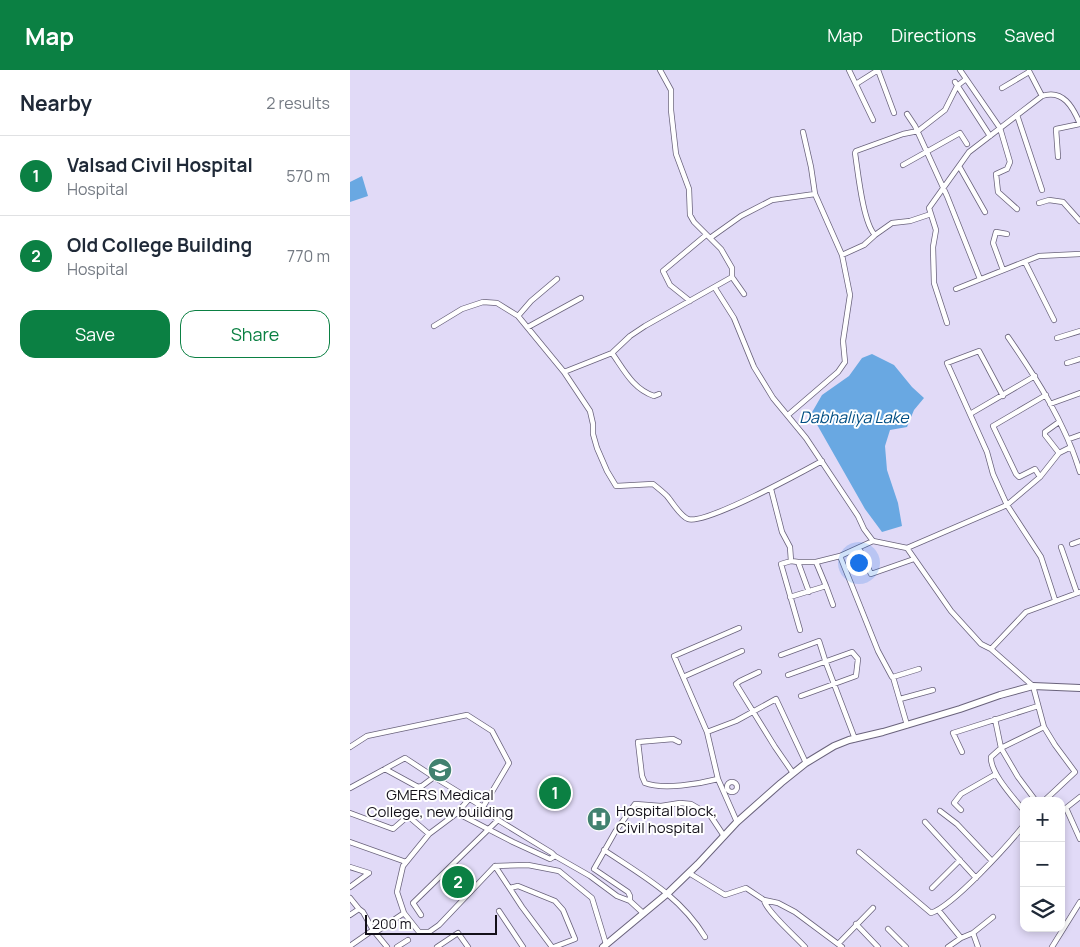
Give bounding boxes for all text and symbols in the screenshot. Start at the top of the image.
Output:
text: Map [25,19,74,52]
text: Map [827,23,863,47]
text: Directions [891,23,976,47]
text: Saved [1004,23,1055,47]
text: Nearby [20,89,92,117]
text: 2 results [266,92,330,114]
text: Valsad Civil Hospital [67,152,253,178]
text: 1 [32,165,40,187]
text: 570 m [286,165,330,187]
text: Hospital [67,178,128,200]
text: Old College Building [67,232,252,258]
text: 2 [31,245,41,267]
text: 770 m [287,245,330,267]
text: Hospital [67,258,128,280]
button: Save [20,310,170,358]
button: Share [180,310,330,358]
water label: Dabhaliya Lake [799,406,910,428]
your location [846,550,872,576]
school or university icon: GMERS Medical College, new building [427,757,453,783]
pin: 1 [539,774,571,812]
place label: GMERS Medical College, new building [367,784,513,822]
map controls [1020,797,1065,932]
button: + [1020,797,1065,842]
place label: Hospital block, Civil hospital [616,800,717,838]
hospital icon: Hospital block, Civil hospital [586,806,612,832]
button: − [1020,842,1065,887]
pin: 2 [442,863,474,901]
button: layers [1020,887,1065,932]
scale bar [365,912,498,935]
text: 200 m [372,914,412,933]

